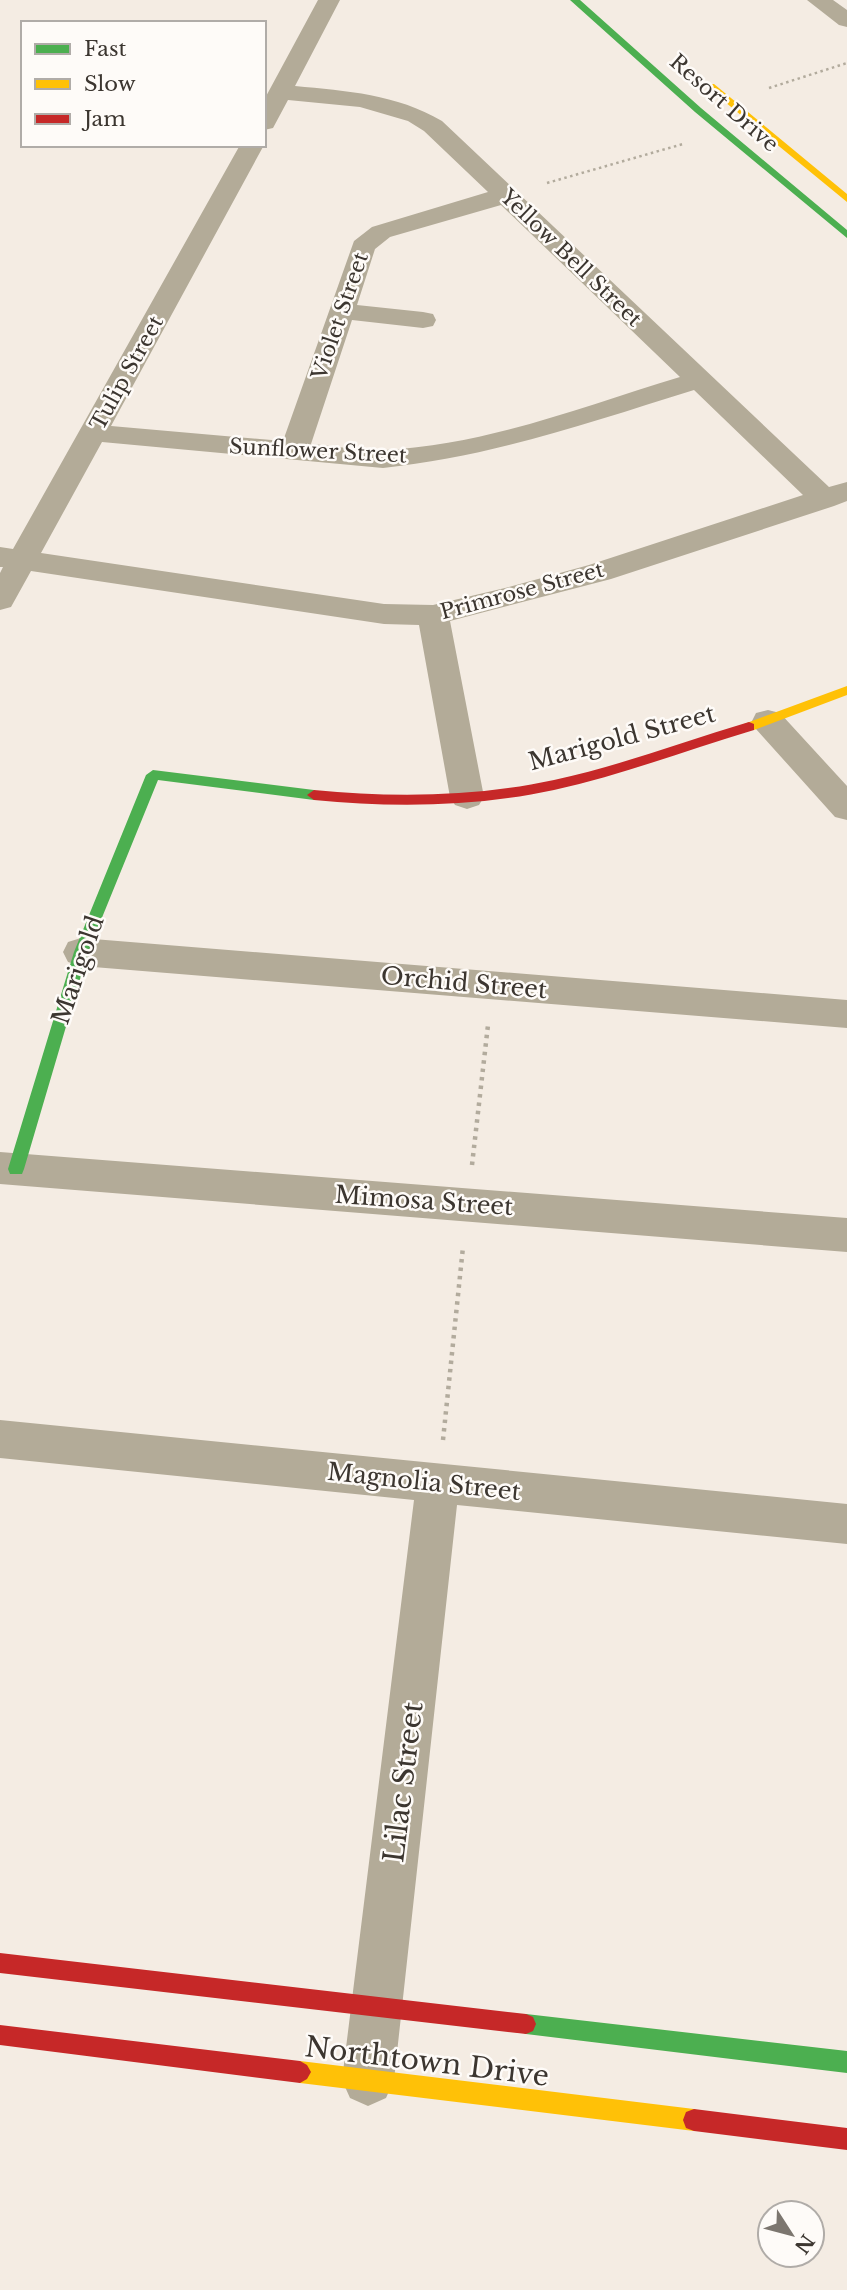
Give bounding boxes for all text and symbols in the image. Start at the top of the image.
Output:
legend [21,21,266,147]
text: Fast [84,36,126,62]
street label: Resort Drive [664,49,784,157]
text: Slow [84,71,136,97]
text: Jam [81,106,126,132]
street label: Yellow Bell Street [494,183,647,332]
street label: Violet Street [306,249,374,384]
street label: Tulip Street [85,311,169,435]
street label: Sunflower Street [229,433,408,469]
street label: Primrose Street [437,557,607,625]
street label: Marigold Street [525,699,718,776]
street label: Marigold [45,912,110,1028]
street label: Orchid Street [380,961,548,1004]
street label: Mimosa Street [334,1180,514,1221]
street label: Magnolia Street [326,1457,522,1506]
street label: Lilac Street [376,1699,431,1864]
street label: Northtown Drive [303,2029,551,2094]
north arrow [756,2199,826,2269]
text: N [790,2230,819,2258]

